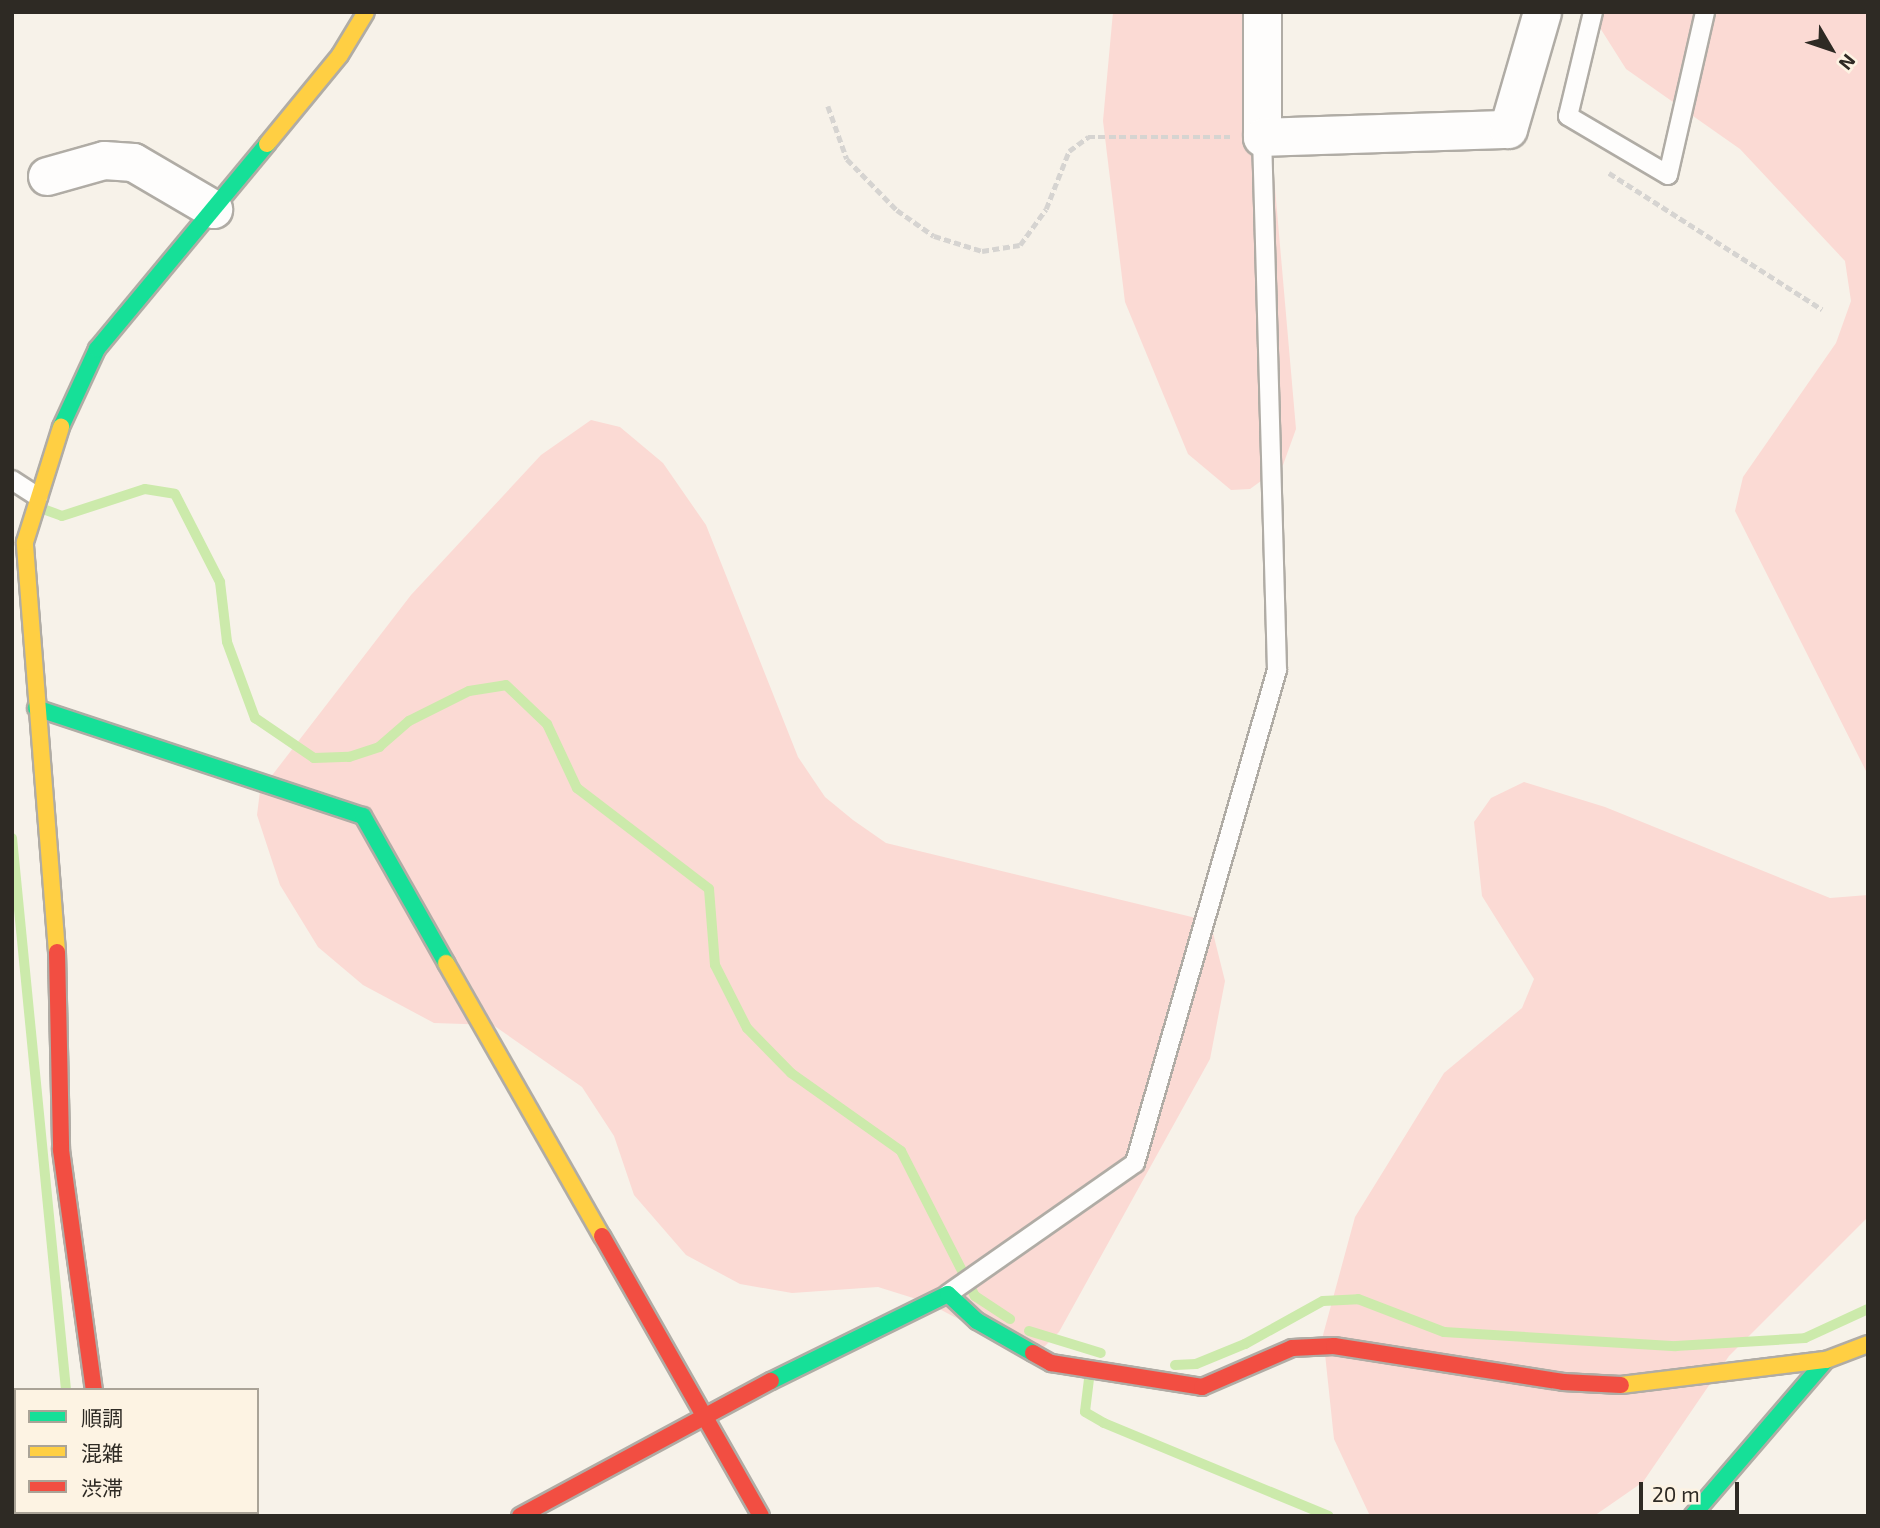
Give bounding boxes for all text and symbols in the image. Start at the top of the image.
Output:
north arrow [1796,14,1866,84]
text: N [1834,50,1861,75]
legend [14,1388,259,1514]
text: 順調 [81,1405,123,1430]
text: 混雑 [81,1440,123,1465]
scale bar [1642,1468,1742,1512]
text: 渋滞 [81,1475,123,1500]
text: 20 m [1652,1481,1700,1506]

